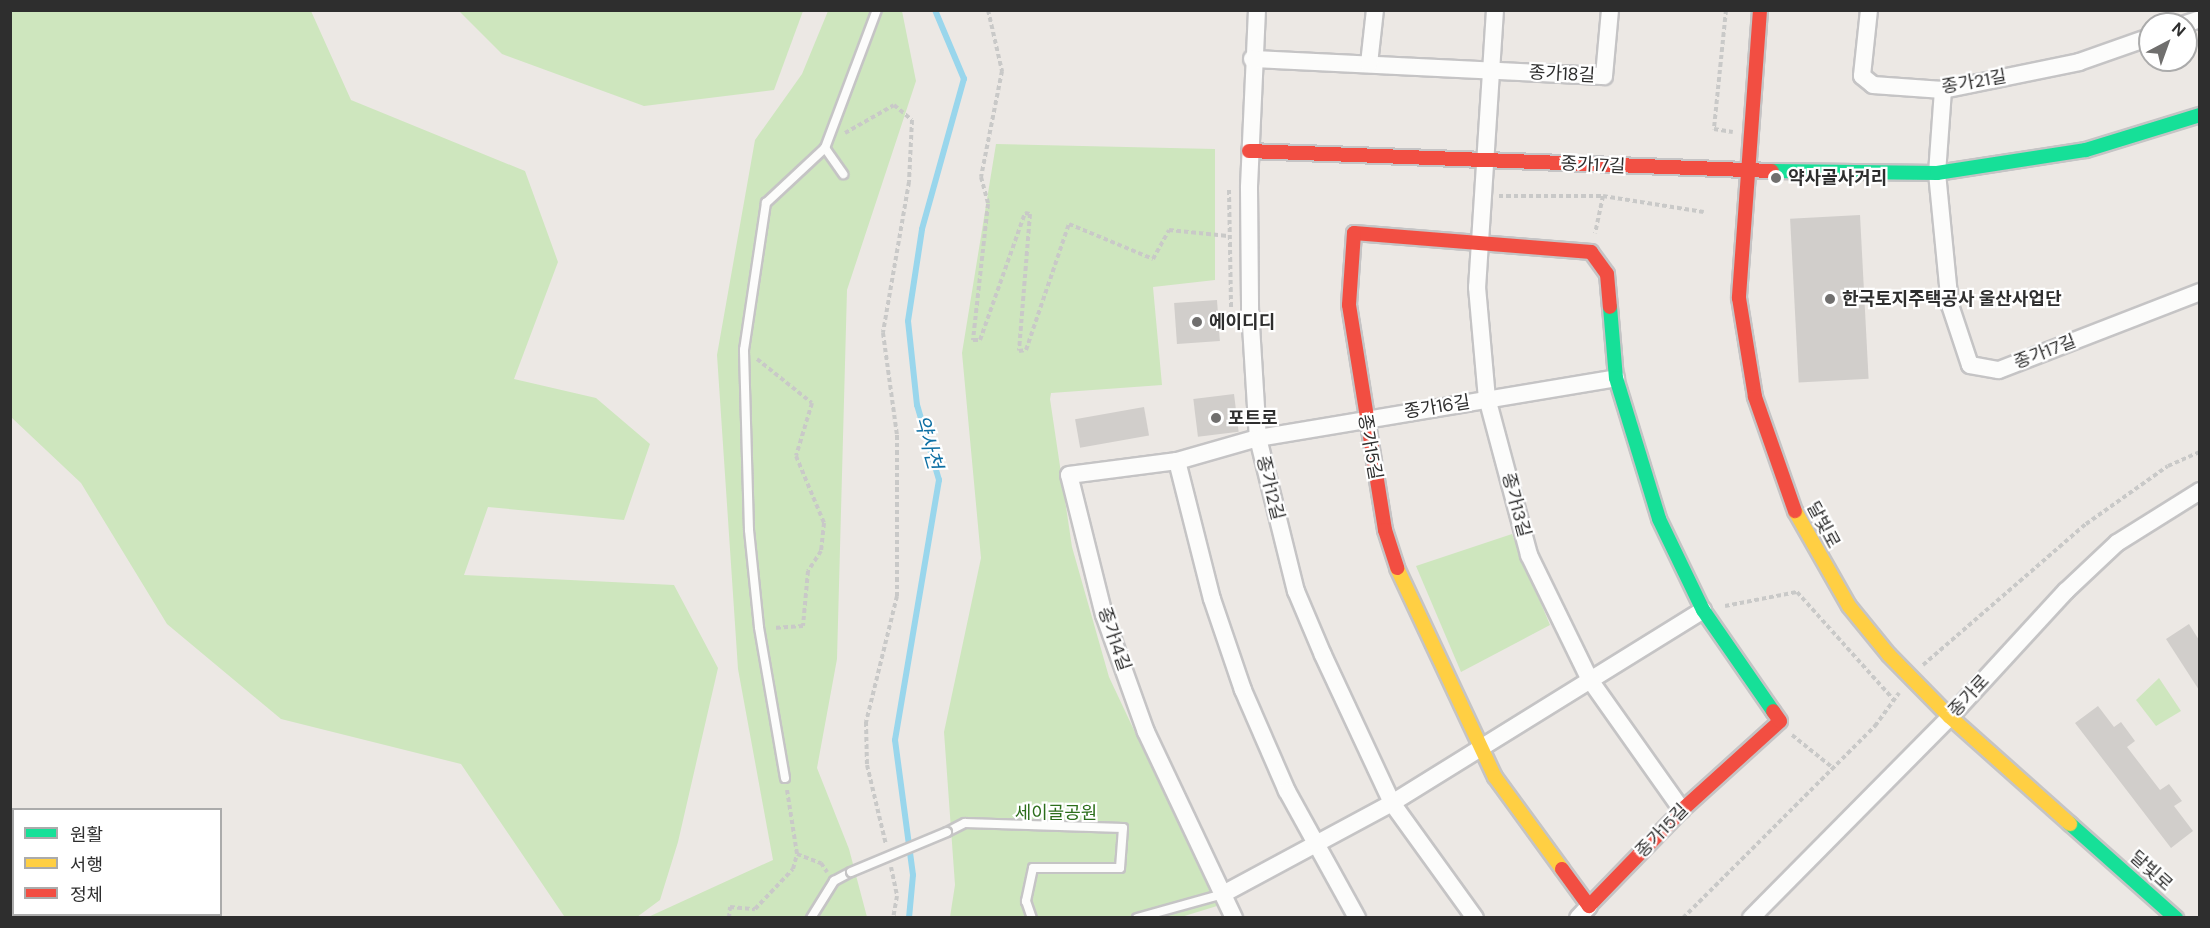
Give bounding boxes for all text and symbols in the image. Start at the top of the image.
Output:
north arrow [2138,12,2198,72]
text: N [2168,18,2190,41]
street label: 종가18길 [1528,61,1596,87]
street label: 종가21길 [1940,66,2008,98]
street label: 종가17길 [1560,153,1626,177]
place label: 약사골사거리 [1788,167,1887,189]
marker: 약사골사거리 [1769,171,1783,185]
place label: 한국토지주택공사 울산사업단 [1842,288,2062,310]
marker: 한국토지주택공사 울산사업단 [1823,292,1837,306]
place label: 에이디디 [1209,311,1275,333]
marker: 에이디디 [1190,315,1204,329]
street label: 종가17길 [2011,330,2079,374]
street label: 종가16길 [1402,391,1472,423]
place label: 포트로 [1228,407,1278,429]
marker: 포트로 [1209,411,1223,425]
water label: 약사천 [909,412,947,472]
street label: 종가15길 [1354,412,1386,482]
street label: 종가12길 [1252,454,1288,522]
street label: 종가13길 [1497,470,1535,540]
street label: 달빛로 [1802,498,1844,552]
street label: 종가14길 [1093,604,1135,674]
street label: 종가로 [1944,670,1994,722]
street label: 종가15길 [1631,800,1693,862]
park label: 세이골공원 [1015,802,1097,824]
legend [12,808,222,916]
text: 원활 [70,823,103,847]
street label: 달빛로 [2125,846,2177,896]
text: 서행 [70,853,103,877]
text: 정체 [70,883,103,907]

